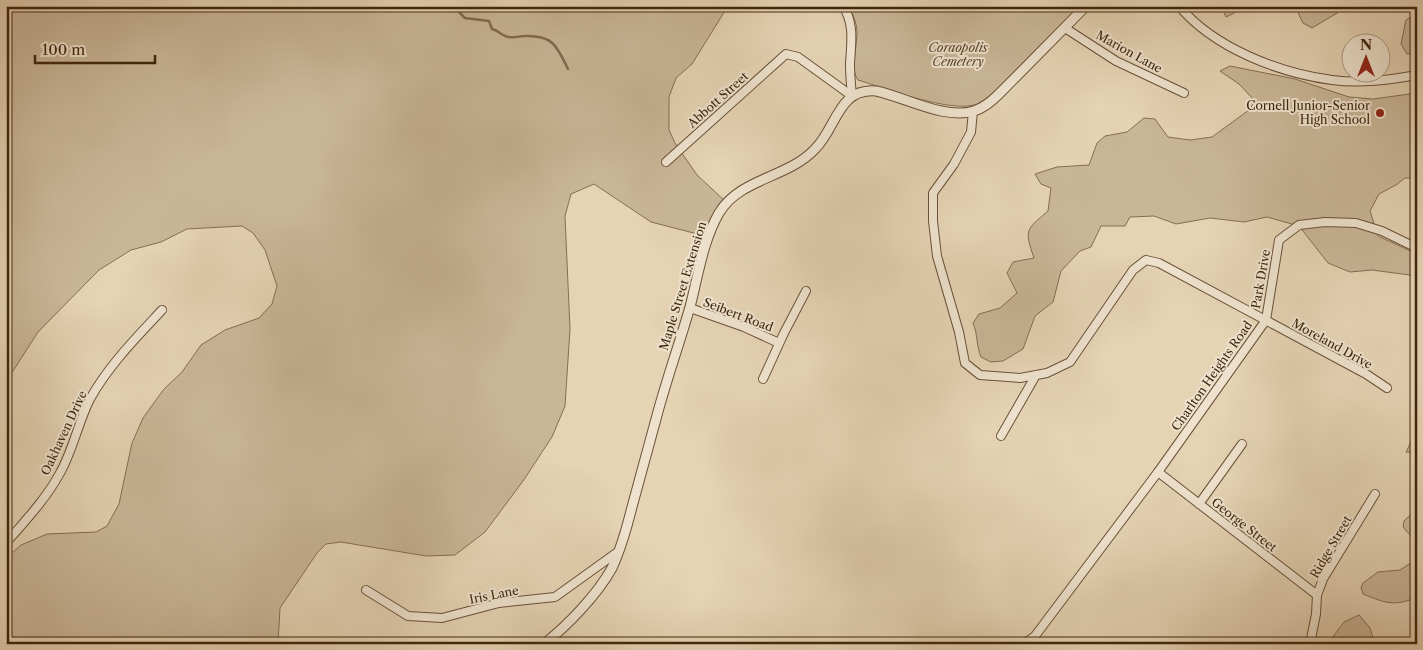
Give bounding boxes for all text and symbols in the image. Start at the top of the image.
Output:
street label: Marion Lane [1093,27,1165,76]
scale bar [35,32,155,64]
north arrow [1340,32,1390,82]
text: N [1360,36,1372,54]
text: 100 m [42,40,85,59]
park label: Coraopolis Cemetery [928,40,988,69]
street label: Abbott Street [684,68,752,131]
place label: Cornell Junior-Senior High School [1246,98,1370,127]
marker: Cornell Junior-Senior High School [1374,107,1386,119]
street label: Maple Street Extension [656,219,709,352]
street label: Park Drive [1248,248,1273,310]
street label: Seibert Road [701,294,776,335]
street label: Moreland Drive [1289,315,1375,372]
street label: Charlton Heights Road [1168,317,1256,434]
street label: Oakhaven Drive [37,388,90,477]
street label: George Street [1209,494,1281,555]
street label: Ridge Street [1307,512,1355,581]
street label: Iris Lane [468,582,520,607]

